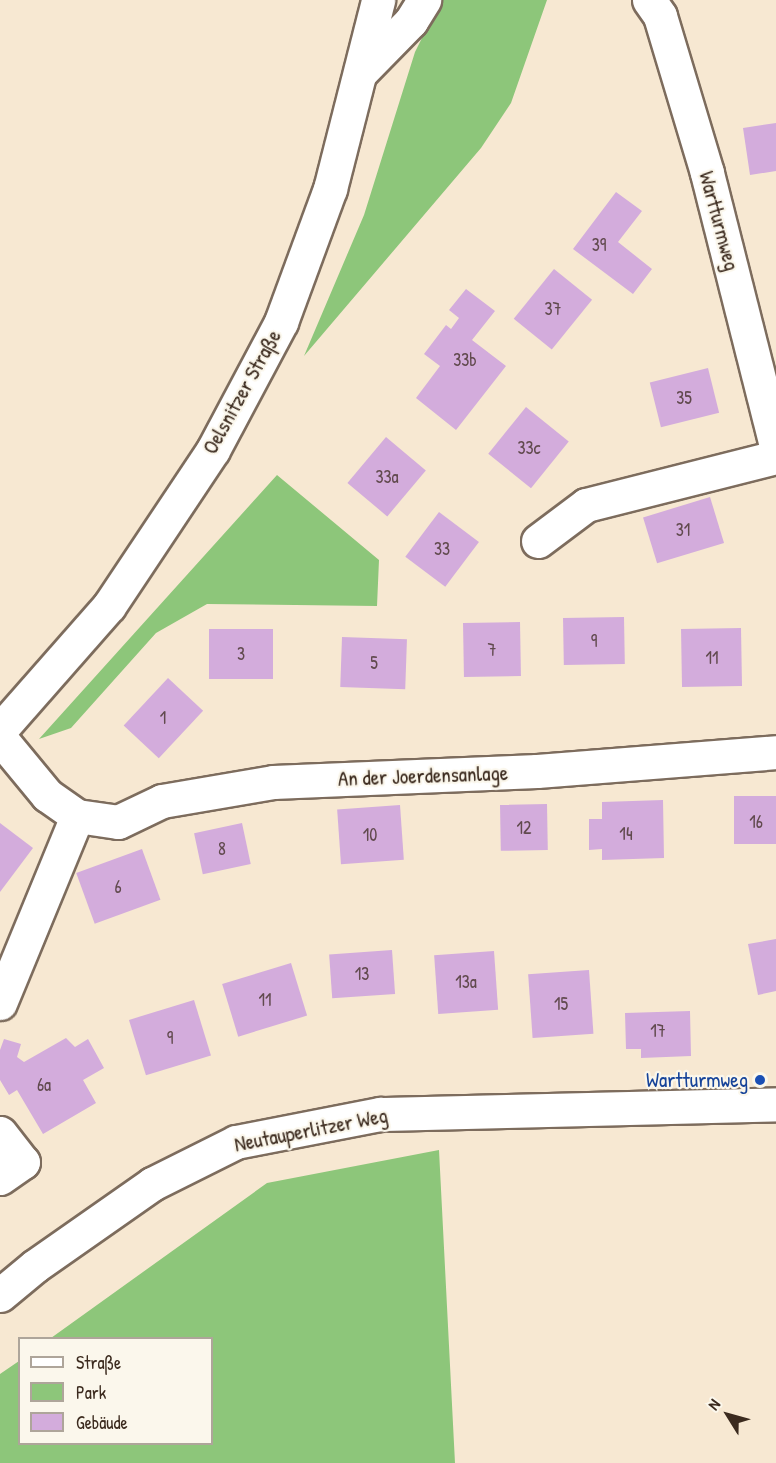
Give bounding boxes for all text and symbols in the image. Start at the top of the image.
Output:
street label: Wartturmweg [694,169,744,273]
house number: 39 [592,234,606,256]
house number: 37 [545,298,561,320]
street label: Oelsnitzer Straße [198,326,286,458]
house number: 33b [453,349,477,371]
house number: 35 [676,387,692,409]
house number: 33c [517,437,541,459]
house number: 33a [375,466,399,488]
house number: 31 [676,519,690,541]
house number: 33 [434,538,450,560]
house number: 9 [591,630,597,652]
house number: 7 [488,639,496,661]
house number: 3 [237,643,245,665]
house number: 11 [705,647,719,669]
house number: 5 [370,652,378,674]
house number: 1 [160,707,166,729]
street label: An der Joerdensanlage [338,760,508,792]
house number: 16 [749,811,763,833]
house number: 12 [517,817,531,839]
house number: 14 [619,823,633,845]
house number: 10 [363,824,377,846]
house number: 8 [218,838,226,860]
house number: 6 [114,876,122,898]
house number: 13 [355,963,369,985]
house number: 13a [455,971,477,993]
house number: 11 [258,989,272,1011]
house number: 15 [554,993,568,1015]
house number: 17 [650,1020,666,1042]
house number: 9 [167,1027,173,1049]
place label: Wartturmweg [646,1067,748,1093]
marker: Wartturmweg [753,1073,767,1087]
house number: 6a [37,1074,51,1096]
street label: Neutauperlitzer Weg [232,1103,390,1157]
legend [18,1337,213,1445]
text: Straße [76,1350,121,1375]
text: Park [76,1380,106,1405]
north arrow [698,1385,758,1445]
text: N [702,1394,725,1414]
text: Gebäude [76,1410,128,1435]

